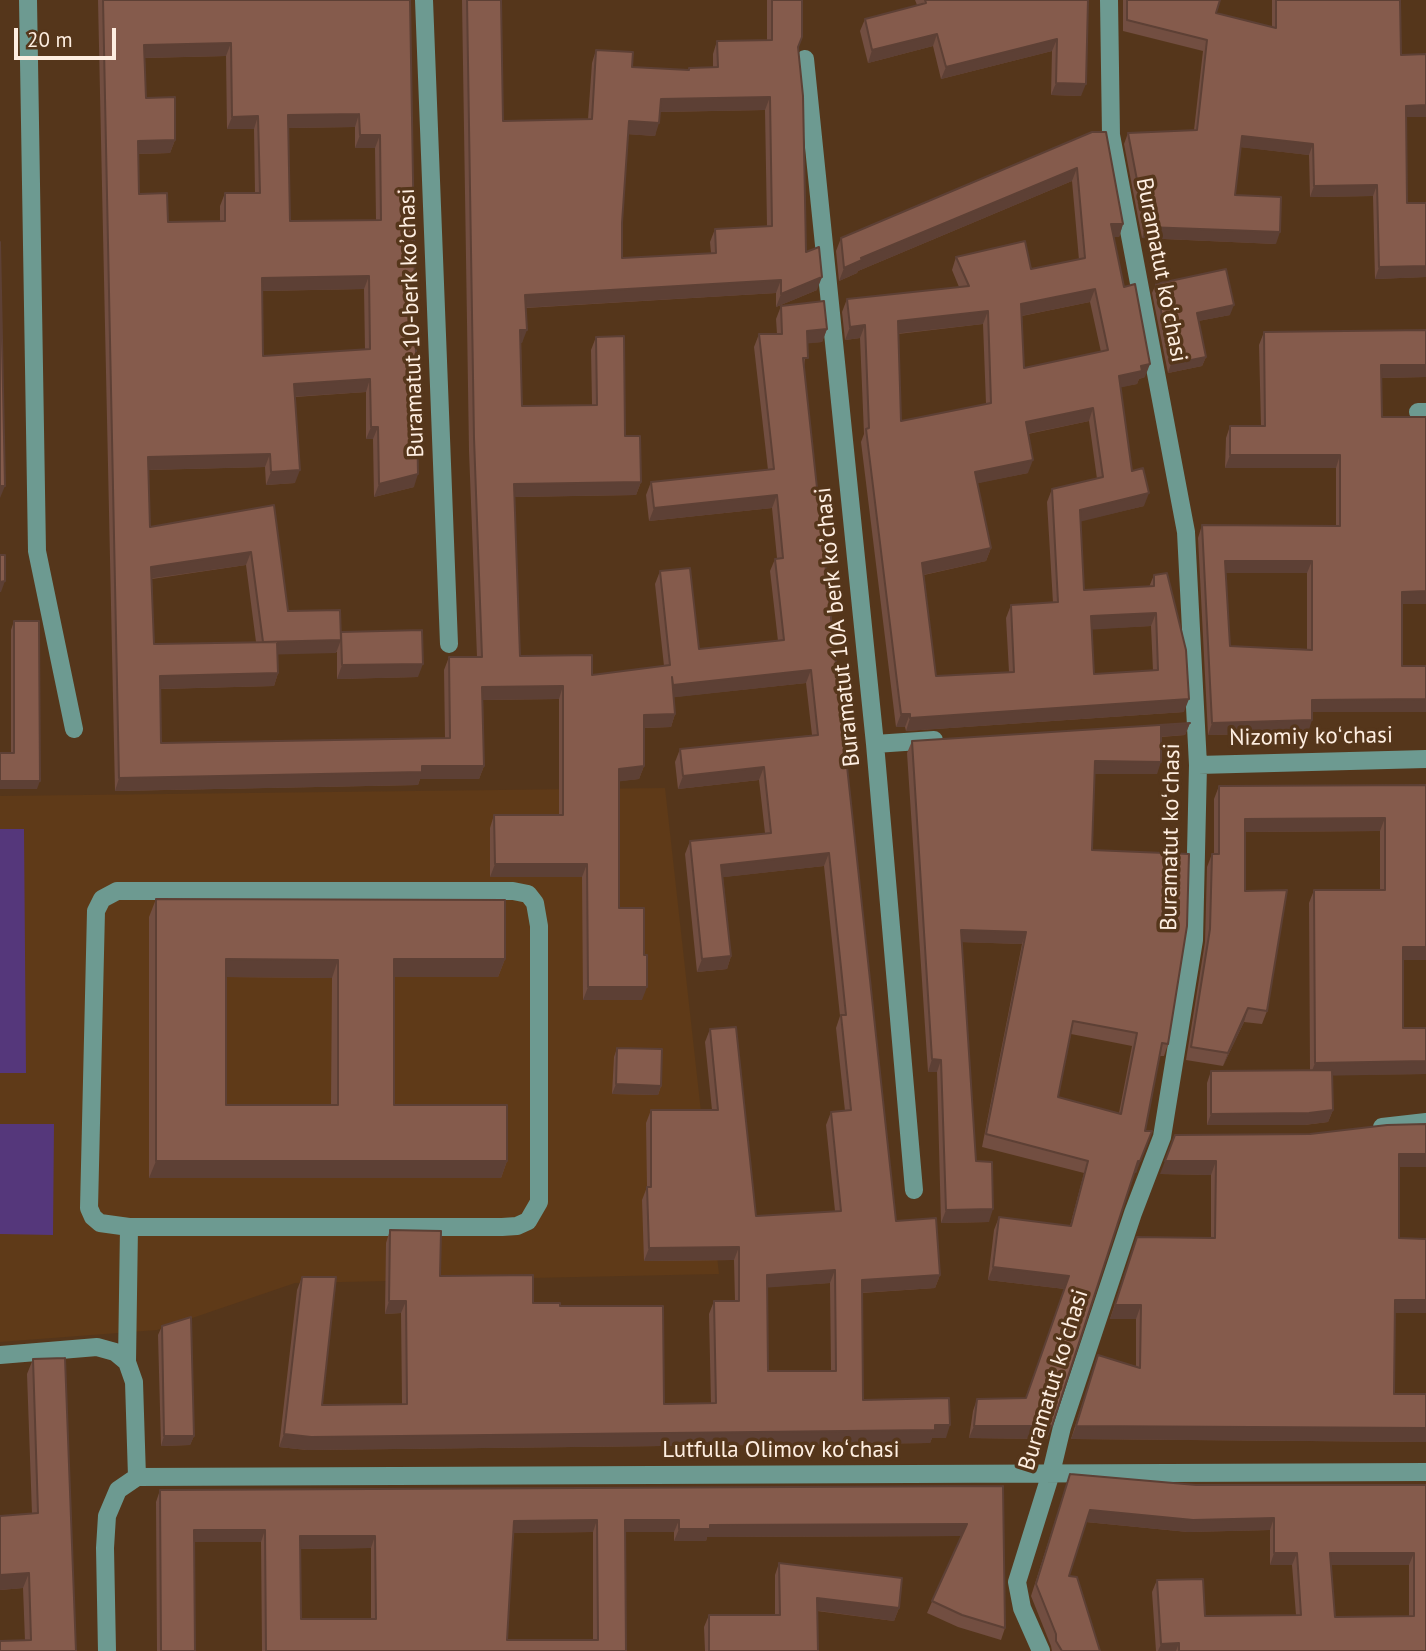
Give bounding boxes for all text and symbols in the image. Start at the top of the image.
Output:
scale bar [18,14,119,58]
text: 20 m [27,26,73,53]
street label: Buramatut koʻchasi [1130,175,1192,365]
street label: Buramatut 10-berk koʼchasi [394,188,430,458]
street label: Buramatut 10А berk koʼchasi [810,486,866,768]
street label: Nizomiy koʻchasi [1229,722,1393,752]
street label: Buramatut koʻchasi [1156,743,1186,931]
street label: Buramatut koʻchasi [1013,1286,1095,1474]
street label: Lutfulla Olimov koʻchasi [662,1436,900,1464]

